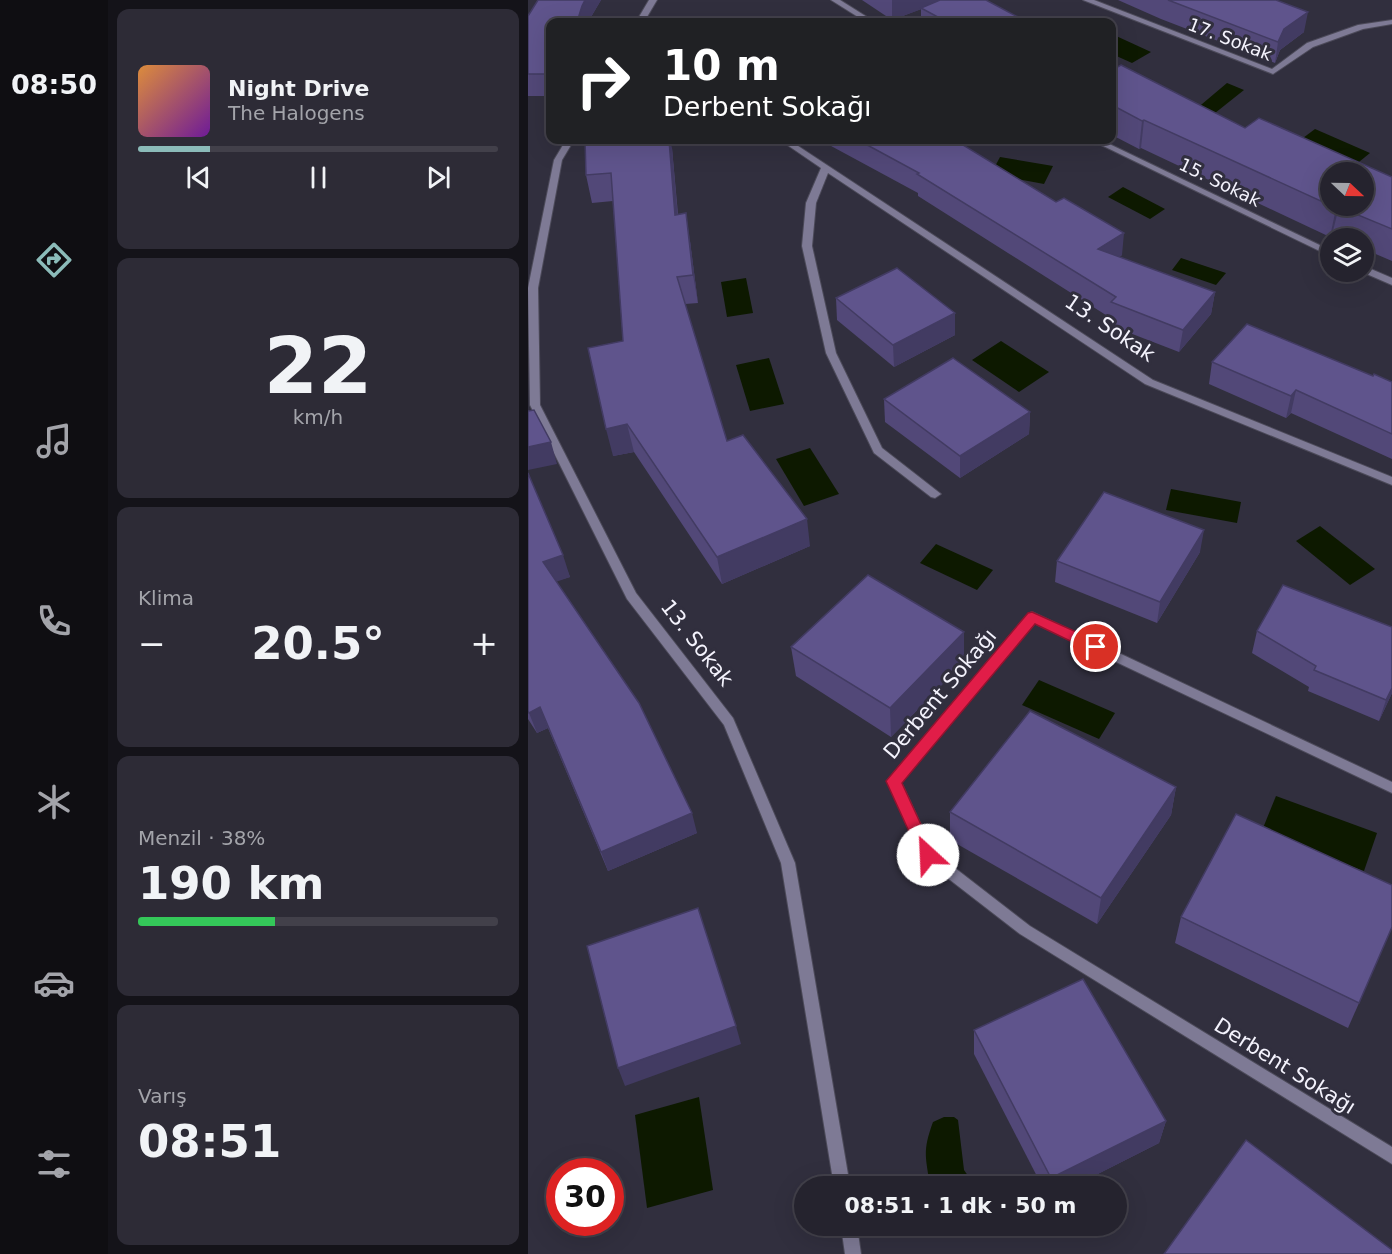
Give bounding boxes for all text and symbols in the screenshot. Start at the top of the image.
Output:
street label: 17. Sokak [1185,13,1276,65]
text: 10 m [663,41,780,90]
icon: right [564,42,642,120]
text: 08:50 [11,69,97,100]
text: Night Drive [228,76,369,101]
text: Derbent Sokağı [663,91,872,122]
text: The Halogens [228,101,365,125]
street label: 15. Sokak [1176,153,1265,211]
icon: previous [182,161,215,194]
icon: pause [302,161,335,194]
icon: next [422,161,455,194]
north arrow [1320,162,1374,216]
map controls [1320,162,1374,282]
button: layers [1320,228,1374,282]
icon: directions [33,239,75,281]
street label: 13. Sokak [1061,289,1160,367]
text: 22 [264,321,372,411]
text: km/h [293,405,343,429]
icon: music [33,420,75,462]
text: Klima [138,586,194,610]
street label: 13. Sokak [656,595,739,692]
icon: phone [33,600,75,642]
text: 20.5° [251,617,385,670]
pin [1070,621,1121,672]
text: − [138,624,166,663]
text: + [470,624,498,663]
street label: Derbent Sokağı [879,624,1001,764]
icon: arrive [1079,630,1112,663]
icon: climate [33,781,75,823]
position arrow [896,823,960,887]
text: Menzil · 38% [138,826,265,850]
text: 190 km [138,857,324,910]
icon: car [33,962,75,1004]
street label: Derbent Sokağı [1210,1013,1360,1119]
text: Varış [138,1084,187,1108]
text: 08:51 [138,1115,281,1168]
icon: filters [33,1143,75,1185]
speed limit sign: 30 [546,1158,624,1236]
text: 08:51 · 1 dk · 50 m [845,1193,1076,1218]

